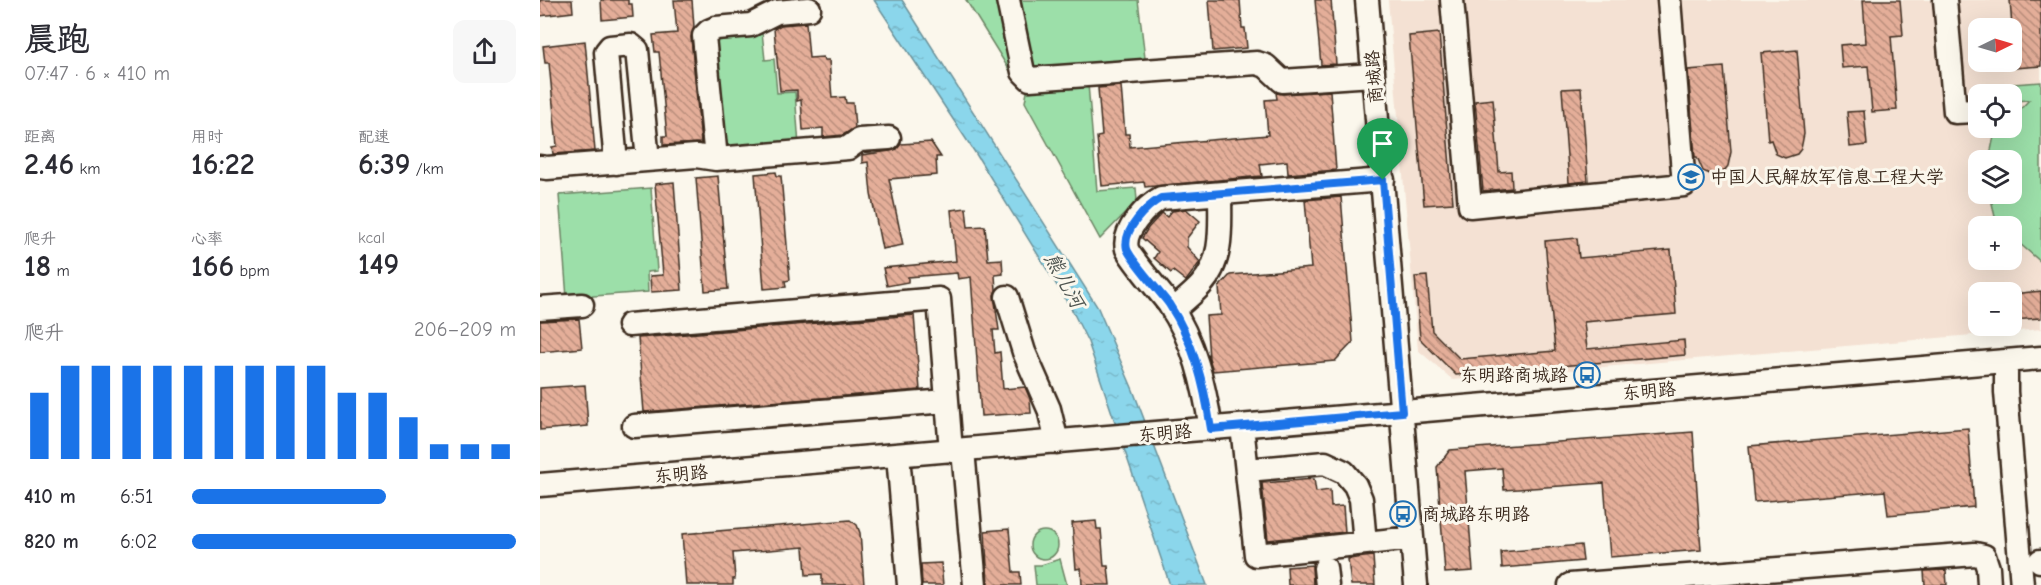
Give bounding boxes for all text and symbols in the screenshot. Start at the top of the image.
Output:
north arrow [1968,18,2022,72]
map controls [1968,18,2022,336]
text: 晨跑 [24,20,90,58]
button: share [453,20,516,83]
street label: 商城路 [1362,49,1387,105]
text: 07:47 · 6 × 410 m [24,62,170,85]
button: locate [1968,84,2022,138]
pin [1357,118,1408,180]
icon: arrive [1366,127,1399,160]
text: 距离 [24,128,56,146]
text: 用时 [191,128,223,146]
text: 配速 [358,128,390,146]
text: 2.46 [24,147,74,182]
text: 16:22 [191,147,255,182]
text: 6:39 [358,147,410,182]
button: layers [1968,150,2022,204]
text: km [74,160,100,178]
text: /km [410,160,444,178]
school or university icon: 中国人民解放军信息工程大学 [1676,162,1706,192]
place label: 中国人民解放军信息工程大学 [1710,167,1944,188]
button: + [1968,216,2022,270]
text: kcal [358,229,385,247]
text: 爬升 [24,230,56,248]
text: 心率 [191,230,223,248]
text: 149 [358,247,399,282]
water label: 熊儿河 [1040,248,1091,315]
text: 18 [24,249,51,284]
text: 166 [191,249,234,284]
text: m [51,262,70,280]
text: bpm [234,262,270,280]
button: − [1968,282,2022,336]
text: 206–209 m [414,318,516,341]
text: 爬升 [24,321,64,344]
bus stop icon: 东明路商城路 [1572,360,1602,390]
place label: 东明路商城路 [1460,365,1568,386]
street label: 东明路 [1621,379,1677,404]
street label: 东明路 [1137,421,1193,446]
street label: 东明路 [653,462,709,487]
text: 410 m [24,485,76,508]
text: 6:51 [120,485,153,508]
bus stop icon: 商城路东明路 [1388,499,1418,529]
place label: 商城路东明路 [1422,504,1530,525]
text: 820 m [24,530,79,553]
text: 6:02 [120,530,157,553]

